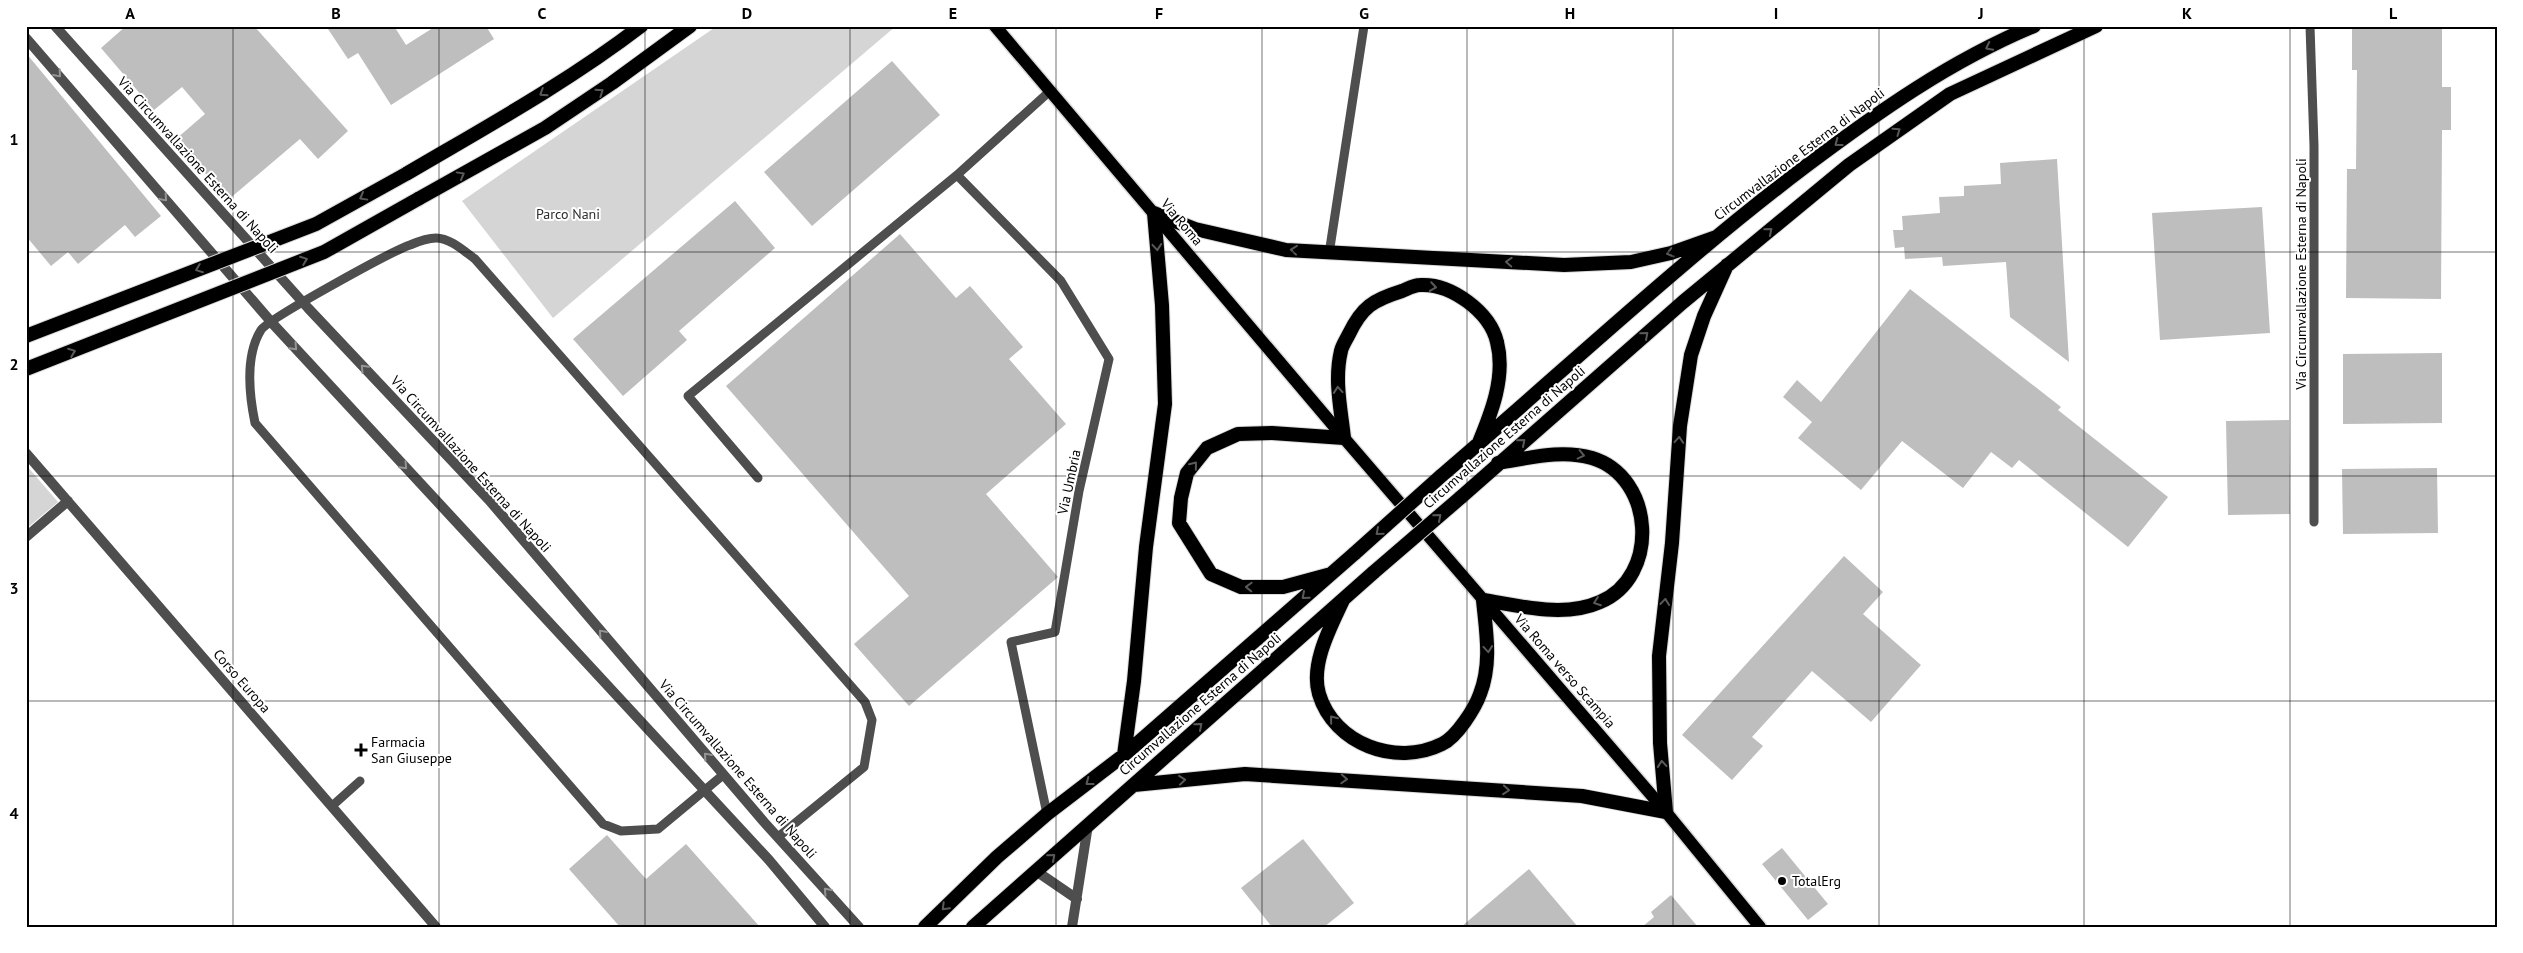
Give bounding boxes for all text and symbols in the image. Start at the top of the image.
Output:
text: A [125,3,135,23]
text: B [331,3,341,23]
text: C [538,3,547,23]
text: D [742,3,752,23]
text: E [949,3,957,23]
text: F [1155,3,1163,23]
text: G [1359,3,1369,23]
text: H [1565,3,1575,23]
text: I [1774,3,1778,23]
text: J [1977,3,1984,23]
text: K [2182,3,2192,23]
text: L [2389,3,2398,23]
one-way arrow [1986,41,1995,51]
one-way arrow [52,69,61,78]
street label: Via Circumvallazione Esterna di Napoli [113,72,282,257]
street label: Circumvallazione Esterna di Napoli [1710,84,1888,224]
one-way arrow [539,86,548,96]
one-way arrow [595,88,604,98]
one-way arrow [1892,128,1901,137]
text: 1 [9,129,19,149]
one-way arrow [1835,137,1844,145]
street label: Via Circumvallazione Esterna di Napoli [2292,158,2310,391]
one-way arrow [455,172,464,182]
one-way arrow [360,191,369,201]
one-way arrow [158,192,167,201]
street label: Via Roma [1157,194,1207,249]
park label: Parco Nani [536,205,600,223]
one-way arrow [1763,228,1772,236]
one-way arrow [1151,243,1162,251]
one-way arrow [1290,245,1298,256]
one-way arrow [1667,247,1675,257]
one-way arrow [300,256,308,266]
one-way arrow [1505,257,1513,268]
one-way arrow [195,263,204,273]
one-way arrow [1429,281,1437,291]
one-way arrow [1639,332,1648,341]
one-way arrow [288,341,297,350]
one-way arrow [67,347,75,357]
text: 2 [9,354,19,374]
street label: Circumvallazione Esterna di Napoli [1419,362,1589,512]
one-way arrow [361,365,370,374]
street label: Via Circumvallazione Esterna di Napoli [386,371,555,556]
one-way arrow [1333,386,1344,394]
one-way arrow [1673,435,1684,443]
one-way arrow [1517,439,1526,448]
street label: Via Umbria [1053,448,1085,517]
one-way arrow [1576,449,1585,460]
one-way arrow [398,460,407,469]
one-way arrow [1188,461,1197,470]
one-way arrow [1432,513,1441,522]
one-way arrow [1376,526,1385,535]
text: 3 [9,578,19,598]
one-way arrow [1244,582,1252,592]
one-way arrow [1302,591,1311,600]
one-way arrow [1593,596,1602,606]
one-way arrow [1659,597,1670,605]
street label: Via Roma verso Scampia [1510,609,1619,732]
one-way arrow [598,629,607,638]
street label: Circumvallazione Esterna di Napoli [1115,629,1285,779]
street label: Corso Europa [209,645,275,717]
one-way arrow [1482,645,1493,653]
street label: Via Circumvallazione Esterna di Napoli [655,675,821,862]
one-way arrow [1330,715,1339,725]
one-way arrow [1194,723,1203,732]
place label: Farmacia San Giuseppe [371,733,452,767]
marker: Farmacia San Giuseppe [355,744,367,756]
one-way arrow [704,753,713,762]
one-way arrow [1657,759,1668,767]
one-way arrow [1340,773,1348,784]
one-way arrow [1178,775,1186,786]
one-way arrow [1086,776,1095,784]
one-way arrow [1502,784,1510,795]
text: 4 [9,803,19,823]
one-way arrow [1046,854,1055,863]
place label: TotalErg [1792,872,1841,890]
marker: TotalErg [1776,875,1788,887]
one-way arrow [823,887,832,896]
one-way arrow [942,901,951,910]

